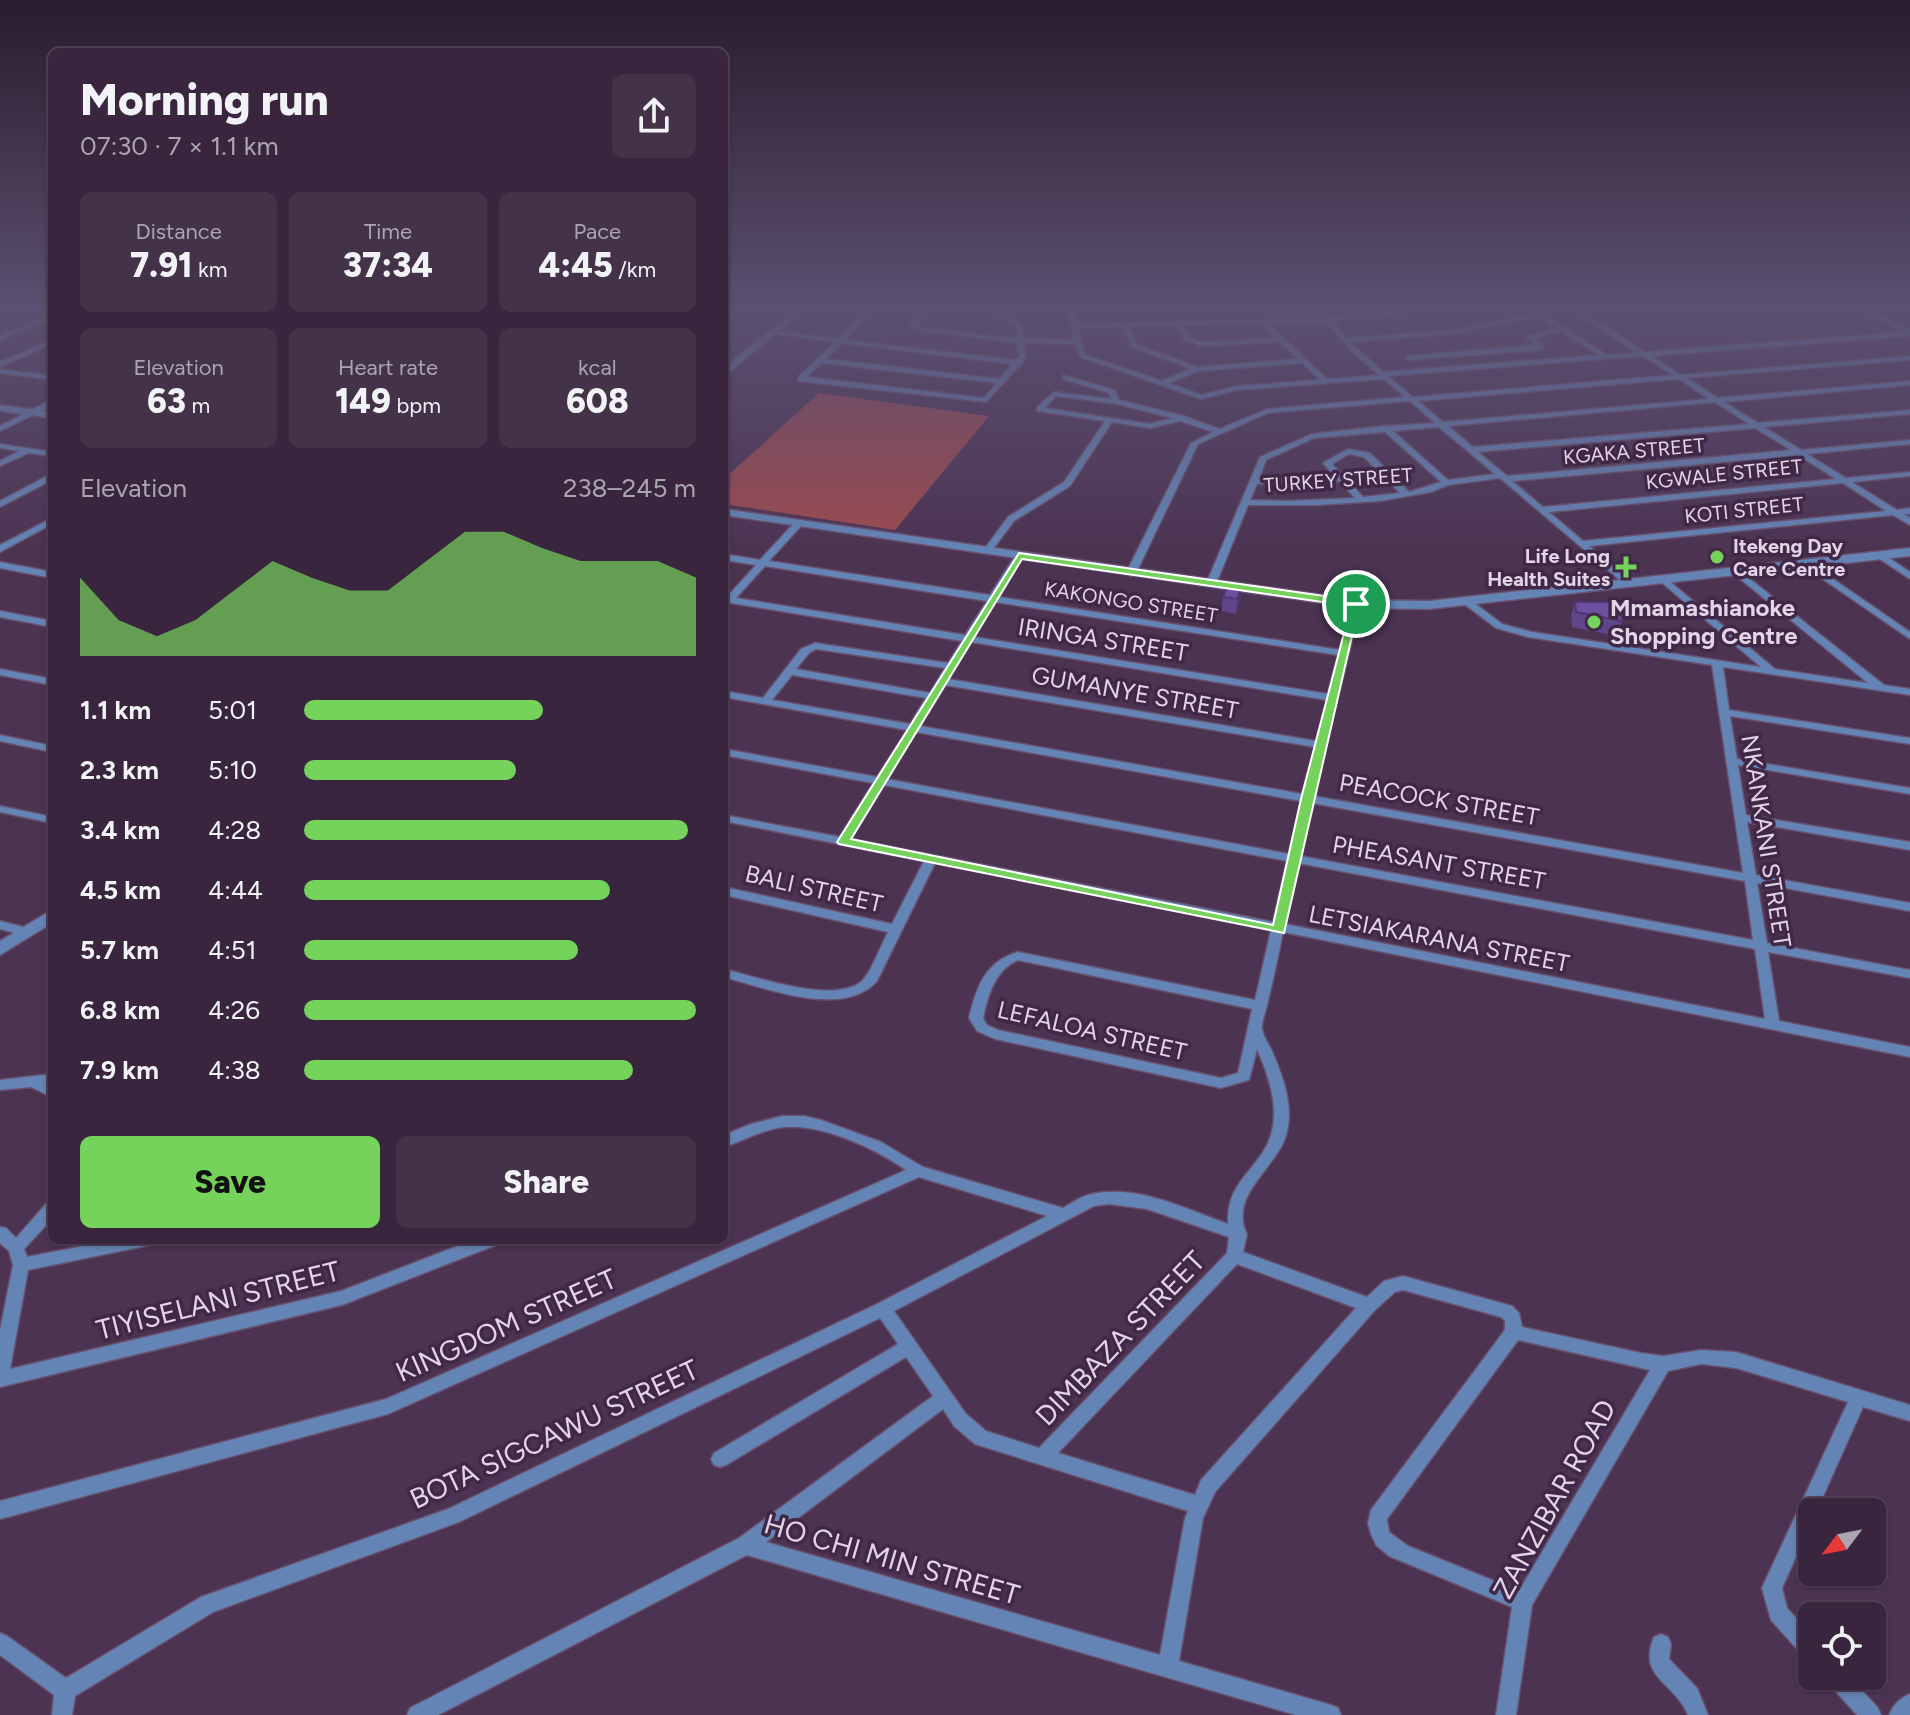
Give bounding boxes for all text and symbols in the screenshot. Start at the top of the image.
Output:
text: Morning run [80,73,329,126]
button: share [612,74,696,158]
text: 07:30 · 7 × 1.1 km [80,130,279,162]
text: Distance [136,218,222,245]
text: Time [364,218,412,245]
text: Pace [573,218,621,245]
text: 7.91 [130,245,193,286]
text: 37:34 [343,245,433,286]
text: 4:45 [538,245,613,286]
text: km [193,256,227,283]
text: /km [613,256,656,283]
text: Elevation [133,354,224,381]
text: Heart rate [338,354,438,381]
text: kcal [578,354,617,381]
text: 63 [147,381,186,422]
text: 149 [335,381,391,422]
text: 608 [566,381,629,422]
text: m [186,392,210,419]
text: bpm [391,392,441,419]
street label: KGAKA STREET [1562,433,1706,469]
street label: KGWALE STREET [1645,454,1803,494]
street label: TURKEY STREET [1263,463,1413,497]
text: Elevation [80,472,187,504]
text: 238–245 m [563,472,696,504]
street label: KOTI STREET [1683,492,1805,528]
place label: Itekeng Day Care Centre [1733,534,1845,581]
place label: Life Long Health Suites [1487,544,1610,591]
marker: Itekeng Day Care Centre [1708,548,1726,566]
marker: Life Long Health Suites [1617,558,1635,576]
pin [1322,570,1390,638]
street label: KAKONGO STREET [1043,576,1219,628]
icon: arrive [1334,582,1378,626]
place label: Mmamashianoke Shopping Centre [1610,593,1797,650]
street label: IRINGA STREET [1016,612,1190,667]
marker: Mmamashianoke Shopping Centre [1585,613,1603,631]
street label: GUMANYE STREET [1029,660,1241,725]
text: 1.1 km [80,694,151,726]
text: 5:01 [208,694,257,726]
street label: NKANKANI STREET [1735,733,1798,949]
text: 2.3 km [80,754,159,786]
text: 5:10 [208,754,257,786]
street label: PEACOCK STREET [1337,768,1541,831]
text: 3.4 km [80,814,160,846]
text: 4:28 [208,814,261,846]
street label: PHEASANT STREET [1330,829,1548,896]
street label: BALI STREET [742,859,886,918]
text: 4.5 km [80,874,161,906]
text: 4:44 [208,874,263,906]
street label: LETSIAKARANA STREET [1306,899,1572,978]
text: 5.7 km [80,934,159,966]
text: 4:51 [208,934,256,966]
text: 6.8 km [80,994,160,1026]
text: 4:26 [208,994,260,1026]
street label: LEFALOA STREET [995,995,1190,1066]
text: 7.9 km [80,1054,159,1086]
text: 4:38 [208,1054,261,1086]
button: Save [80,1136,380,1228]
button: Share [396,1136,696,1228]
street label: DIMBAZA STREET [1028,1243,1212,1432]
street label: TIYISELANI STREET [93,1253,344,1347]
street label: KINGDOM STREET [390,1261,622,1389]
street label: BOTA SIGCAWU STREET [404,1352,704,1516]
street label: ZANZIBAR ROAD [1485,1394,1623,1604]
north arrow [1798,1498,1886,1586]
map controls [1798,1498,1886,1690]
street label: HO CHI MIN STREET [760,1506,1024,1612]
button: locate [1798,1602,1886,1690]

